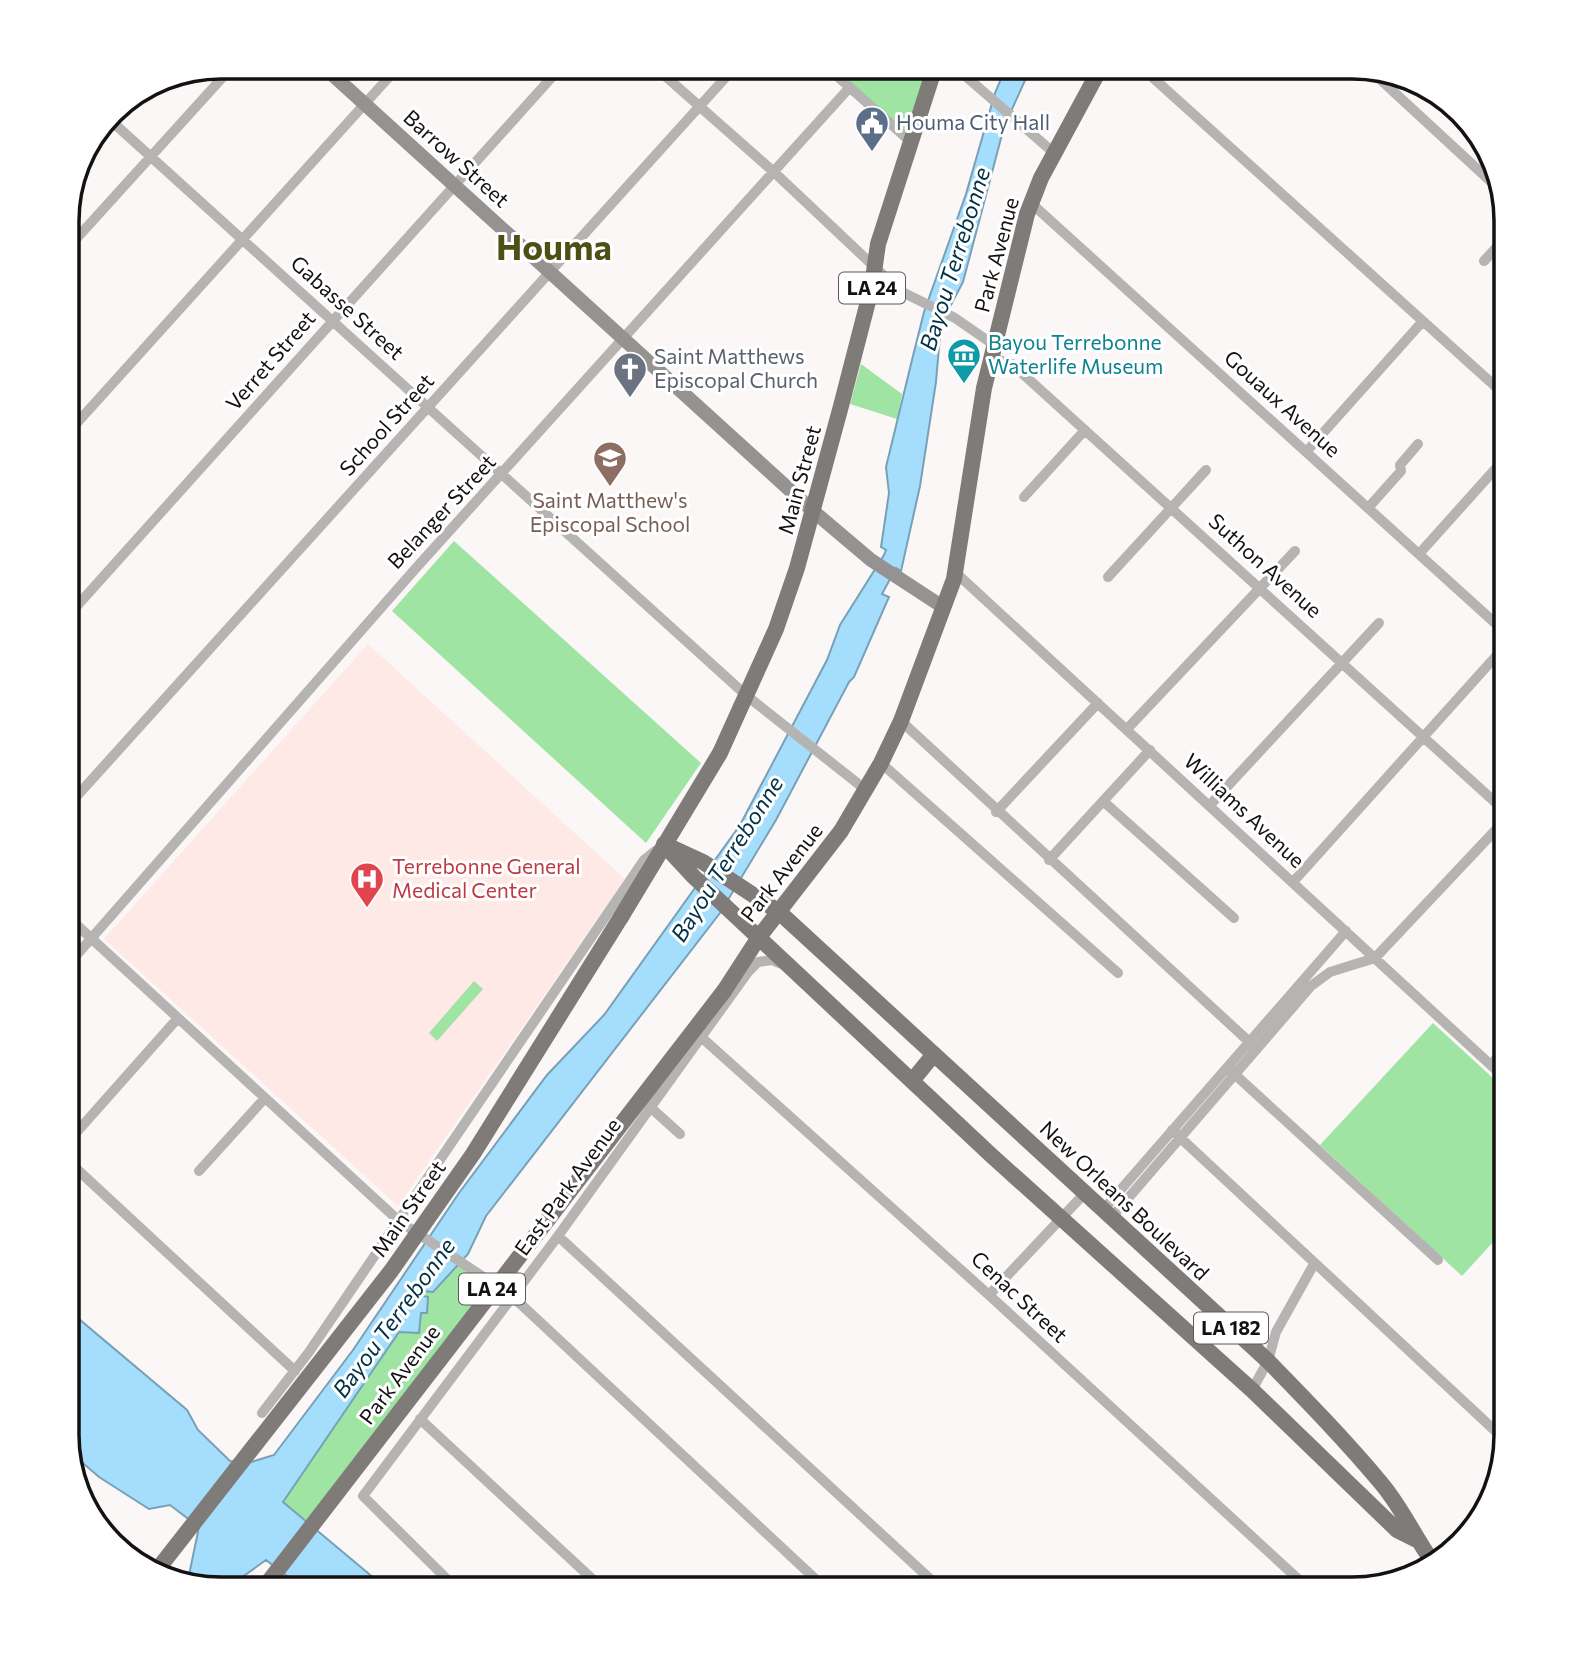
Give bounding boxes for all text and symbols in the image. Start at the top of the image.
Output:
street label: Barrow Street [399,104,515,212]
public building icon: Houma City Hall [853,104,891,153]
place label: Houma City Hall [896,109,1050,134]
water label: Bayou Terrebonne [913,164,995,354]
street label: Park Avenue [968,194,1023,315]
district label: Houma [496,224,612,267]
street label: Gabasse Street [286,250,410,364]
road number: LA 24 [839,272,905,304]
street label: Verret Street [220,305,320,415]
place label: Bayou Terrebonne Waterlife Museum [988,329,1163,378]
museum icon: Bayou Terrebonne Waterlife Museum [945,336,983,385]
place label: Saint Matthews Episcopal Church [654,343,818,392]
street label: Gouaux Avenue [1220,344,1346,462]
church icon: Saint Matthews Episcopal Church [611,350,649,399]
street label: School Street [334,368,438,480]
street label: Main Street [772,422,825,537]
school or university icon: Saint Matthew's Episcopal School [591,439,629,488]
street label: Belanger Street [382,449,500,573]
place label: Saint Matthew's Episcopal School [530,487,690,536]
street label: Suthon Avenue [1204,508,1328,622]
street label: Williams Avenue [1180,748,1311,872]
water label: Bayou Terrebonne [664,770,788,946]
street label: Park Avenue [735,818,827,926]
place label: Terrebonne General Medical Center [392,853,581,902]
hospital icon: Terrebonne General Medical Center [348,860,386,909]
street label: East Park Avenue [509,1113,625,1260]
street label: New Orleans Boulevard [1035,1115,1215,1285]
street label: Main Street [366,1155,450,1261]
water label: Bayou Terrebonne [326,1232,460,1403]
street label: Cenac Street [967,1245,1073,1347]
road number: LA 24 [459,1274,525,1304]
road number: LA 182 [1194,1312,1268,1344]
street label: Park Avenue [353,1319,444,1429]

